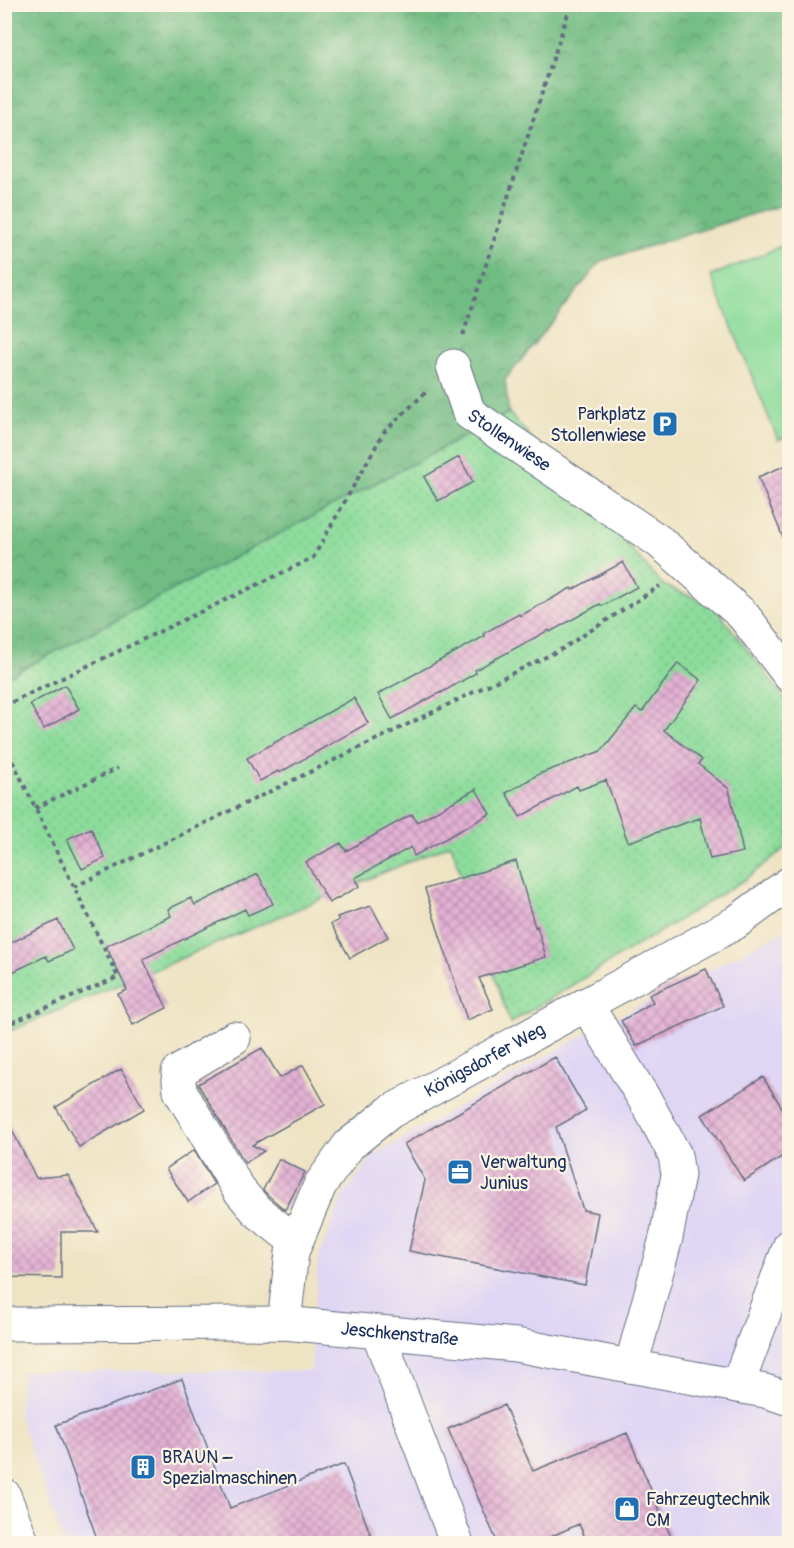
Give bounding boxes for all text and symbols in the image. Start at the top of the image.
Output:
place label: Parkplatz Stollenwiese [550,403,646,447]
street label: Stollenwiese [463,404,555,477]
parking icon: Parkplatz Stollenwiese [650,409,680,439]
street label: Königsdorfer Weg [420,1018,549,1103]
place label: Verwaltung Junius [480,1151,566,1195]
office icon: Verwaltung Junius [445,1157,475,1187]
street label: Jeschkenstraße [340,1317,459,1351]
place label: BRAUN – Spezialmaschinen [162,1446,297,1490]
building icon: BRAUN – Spezialmaschinen [128,1452,158,1482]
place label: Fahrzeugtechnik CM [646,1488,770,1532]
shop icon: Fahrzeugtechnik CM [612,1494,642,1524]

